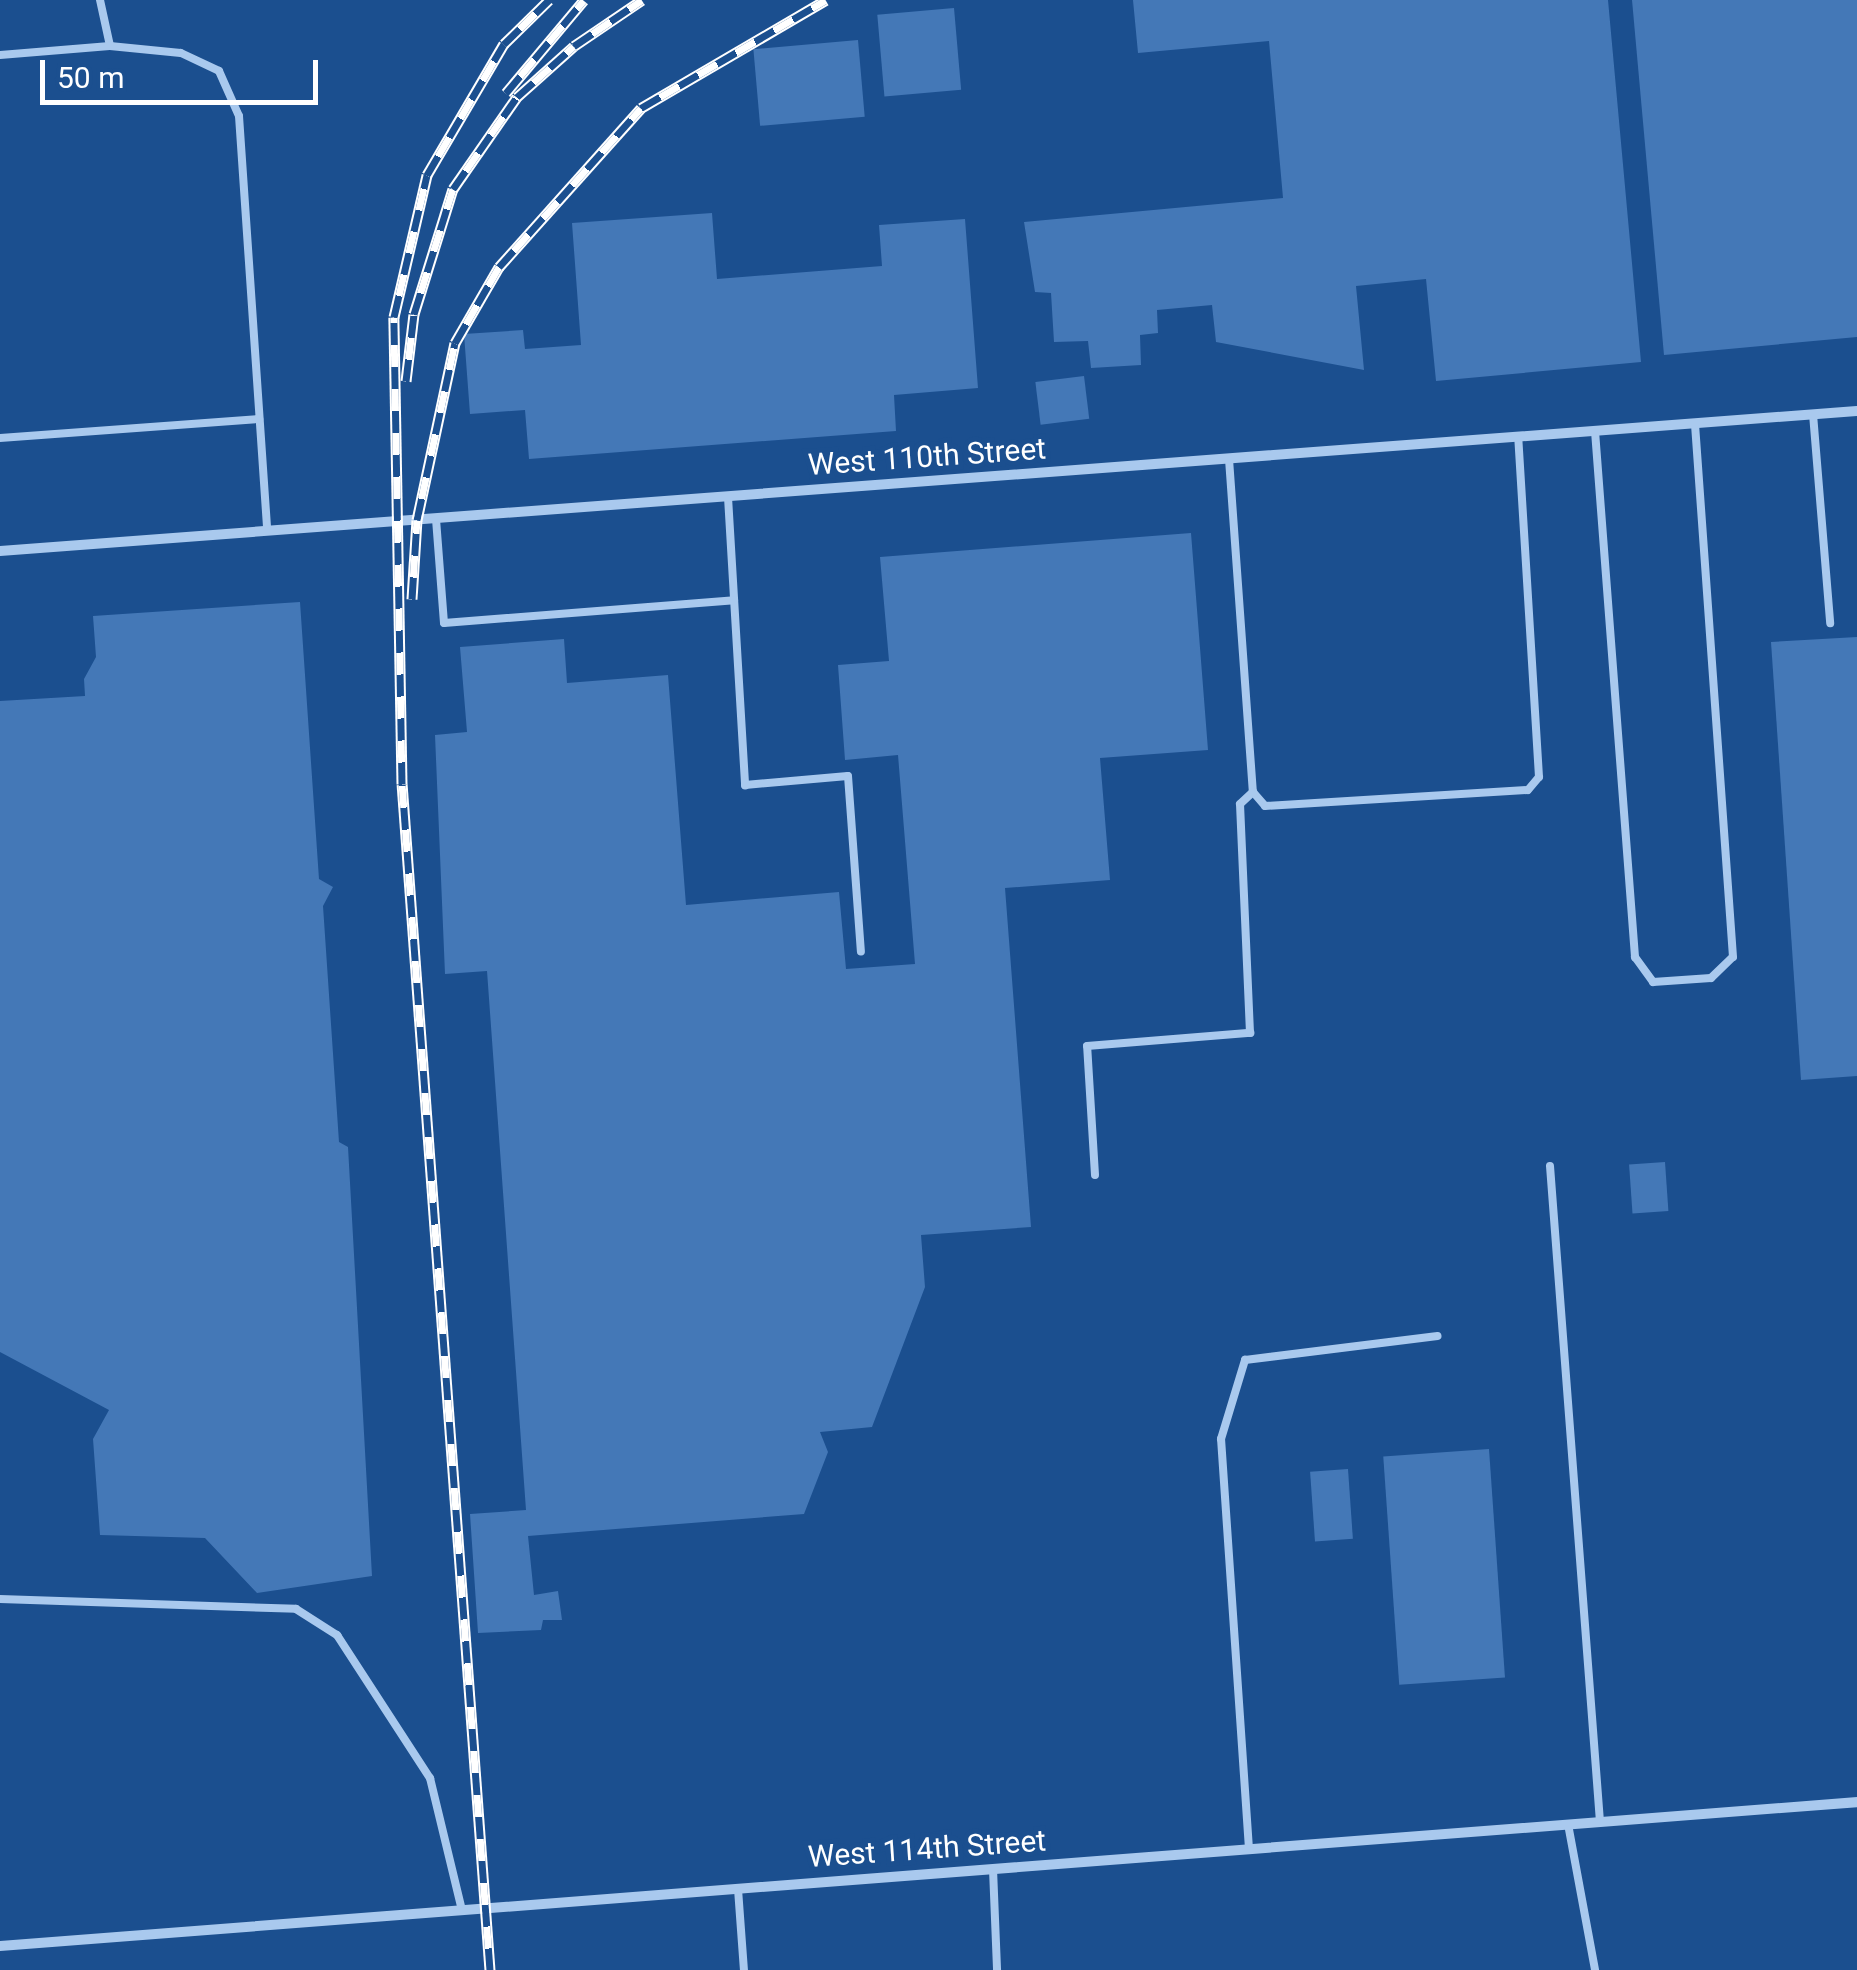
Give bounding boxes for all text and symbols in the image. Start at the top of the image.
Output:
scale bar [45,40,322,102]
text: 50 m [57,60,124,95]
street label: West 110th Street [807,431,1047,483]
street label: West 114th Street [807,1823,1047,1875]

